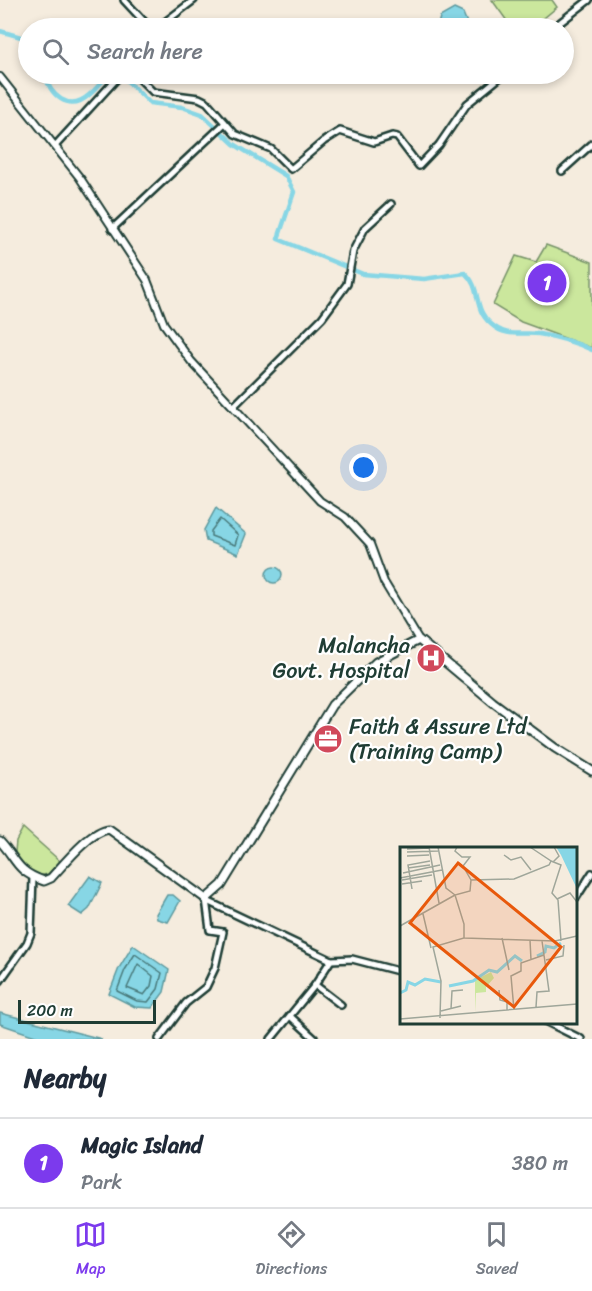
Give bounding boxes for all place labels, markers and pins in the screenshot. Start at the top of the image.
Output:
pin: 1 [528,260,566,306]
place label: Malancha Govt. Hospital [273,626,411,690]
hospital icon: Malancha Govt. Hospital [415,642,447,674]
place label: Faith & Assure Ltd (Training Camp) [349,707,528,771]
office icon: Faith & Assure Ltd (Training Camp) [312,723,344,755]

